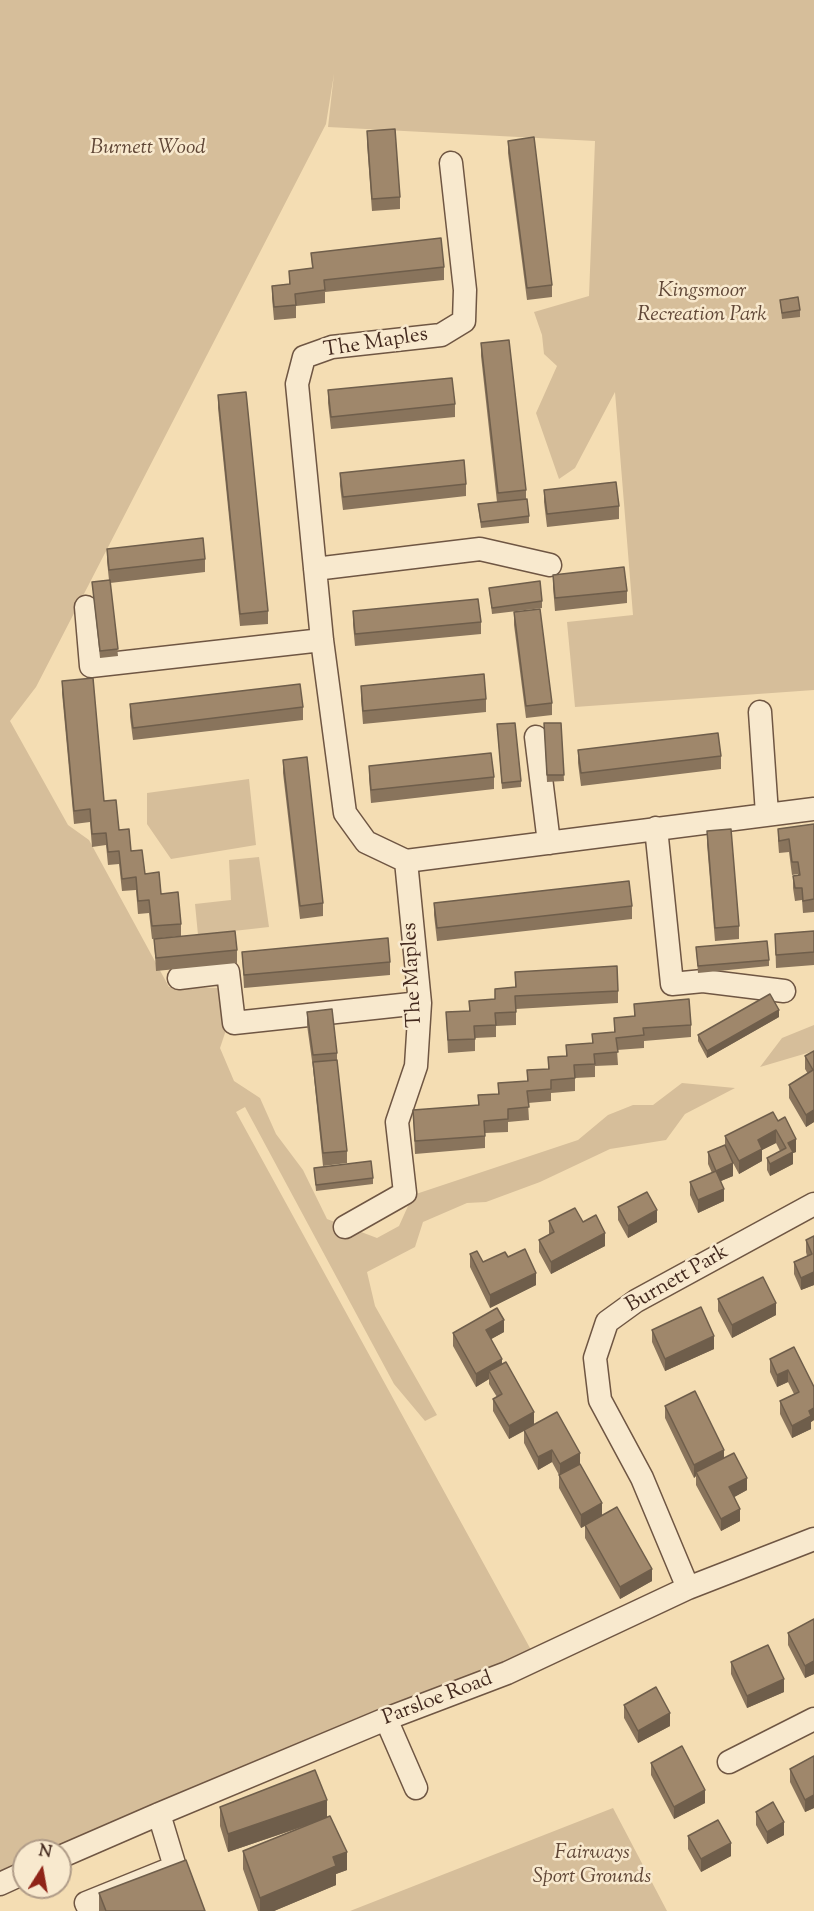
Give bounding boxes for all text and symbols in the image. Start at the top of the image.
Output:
park label: Burnett Wood [90,136,206,162]
park label: Kingsmoor Recreation Park [637,279,767,329]
street label: The Maples [322,323,430,365]
street label: The Maples [399,922,429,1028]
street label: Burnett Park [622,1241,734,1319]
street label: Parsloe Road [379,1668,497,1732]
north arrow [12,1839,72,1899]
text: N [37,1840,54,1865]
park label: Fairways Sport Grounds [533,1841,651,1891]

